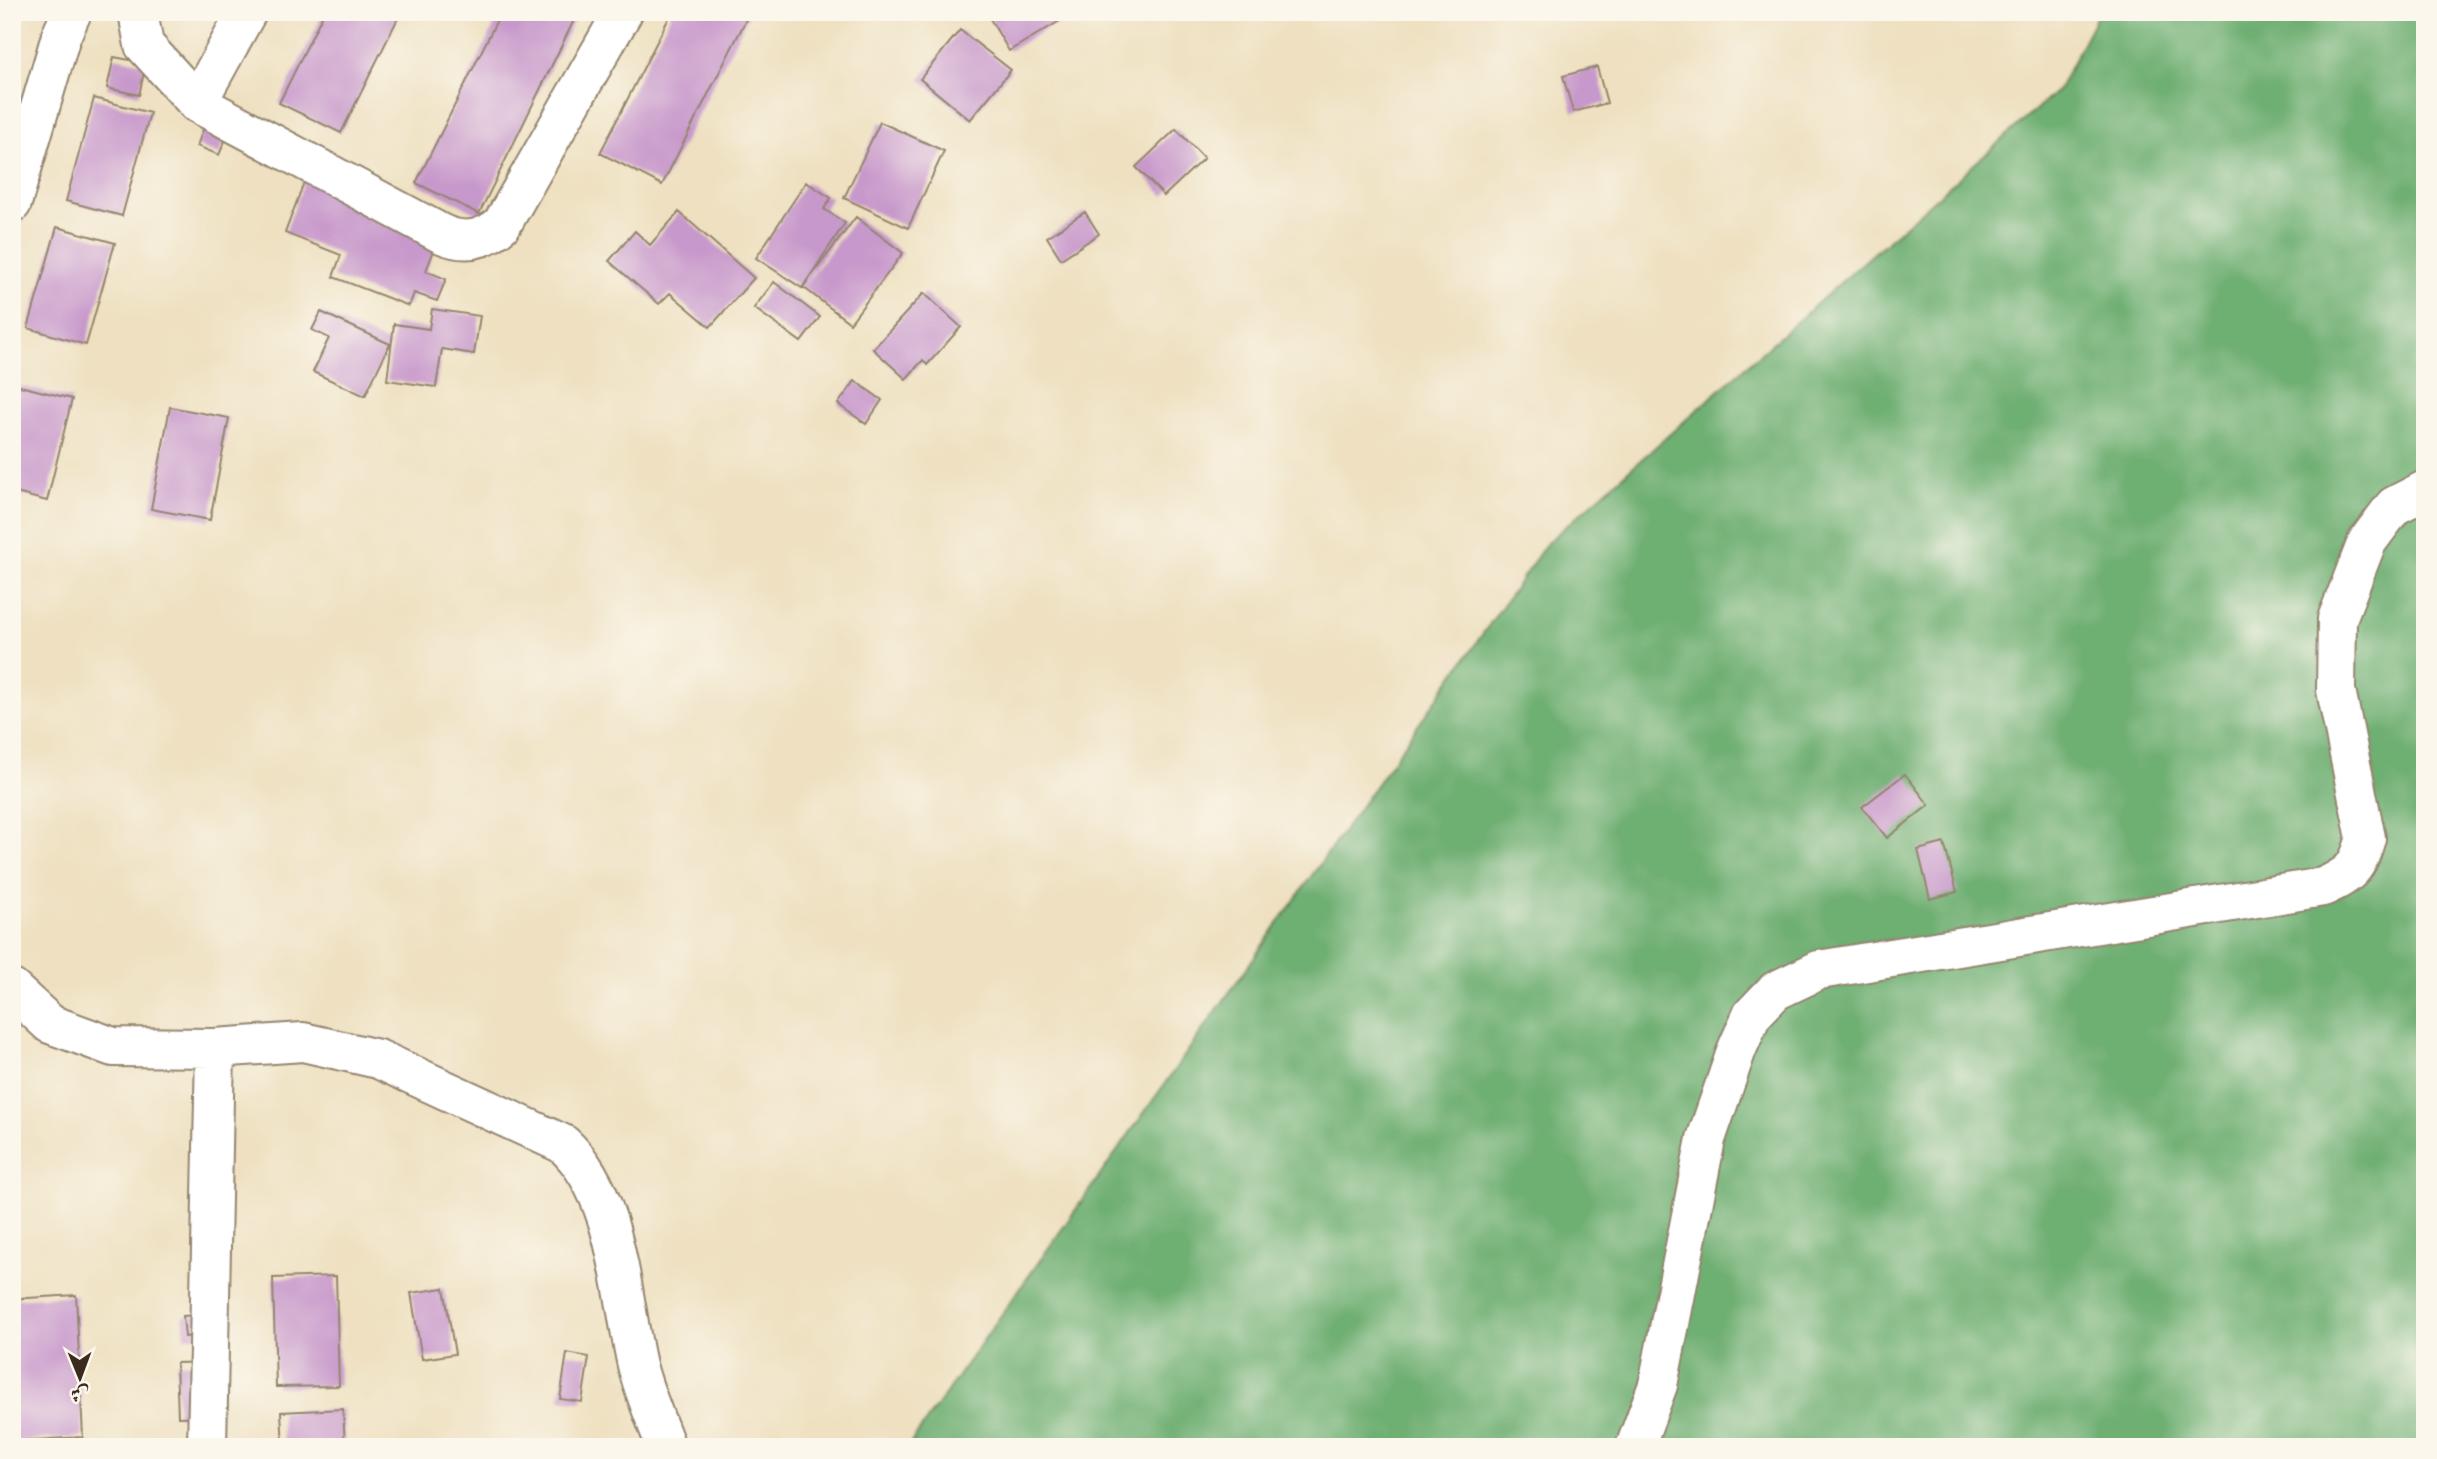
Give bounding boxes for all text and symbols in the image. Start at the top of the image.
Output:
north arrow [46,1344,116,1414]
text: ش [71,1381,90,1407]

